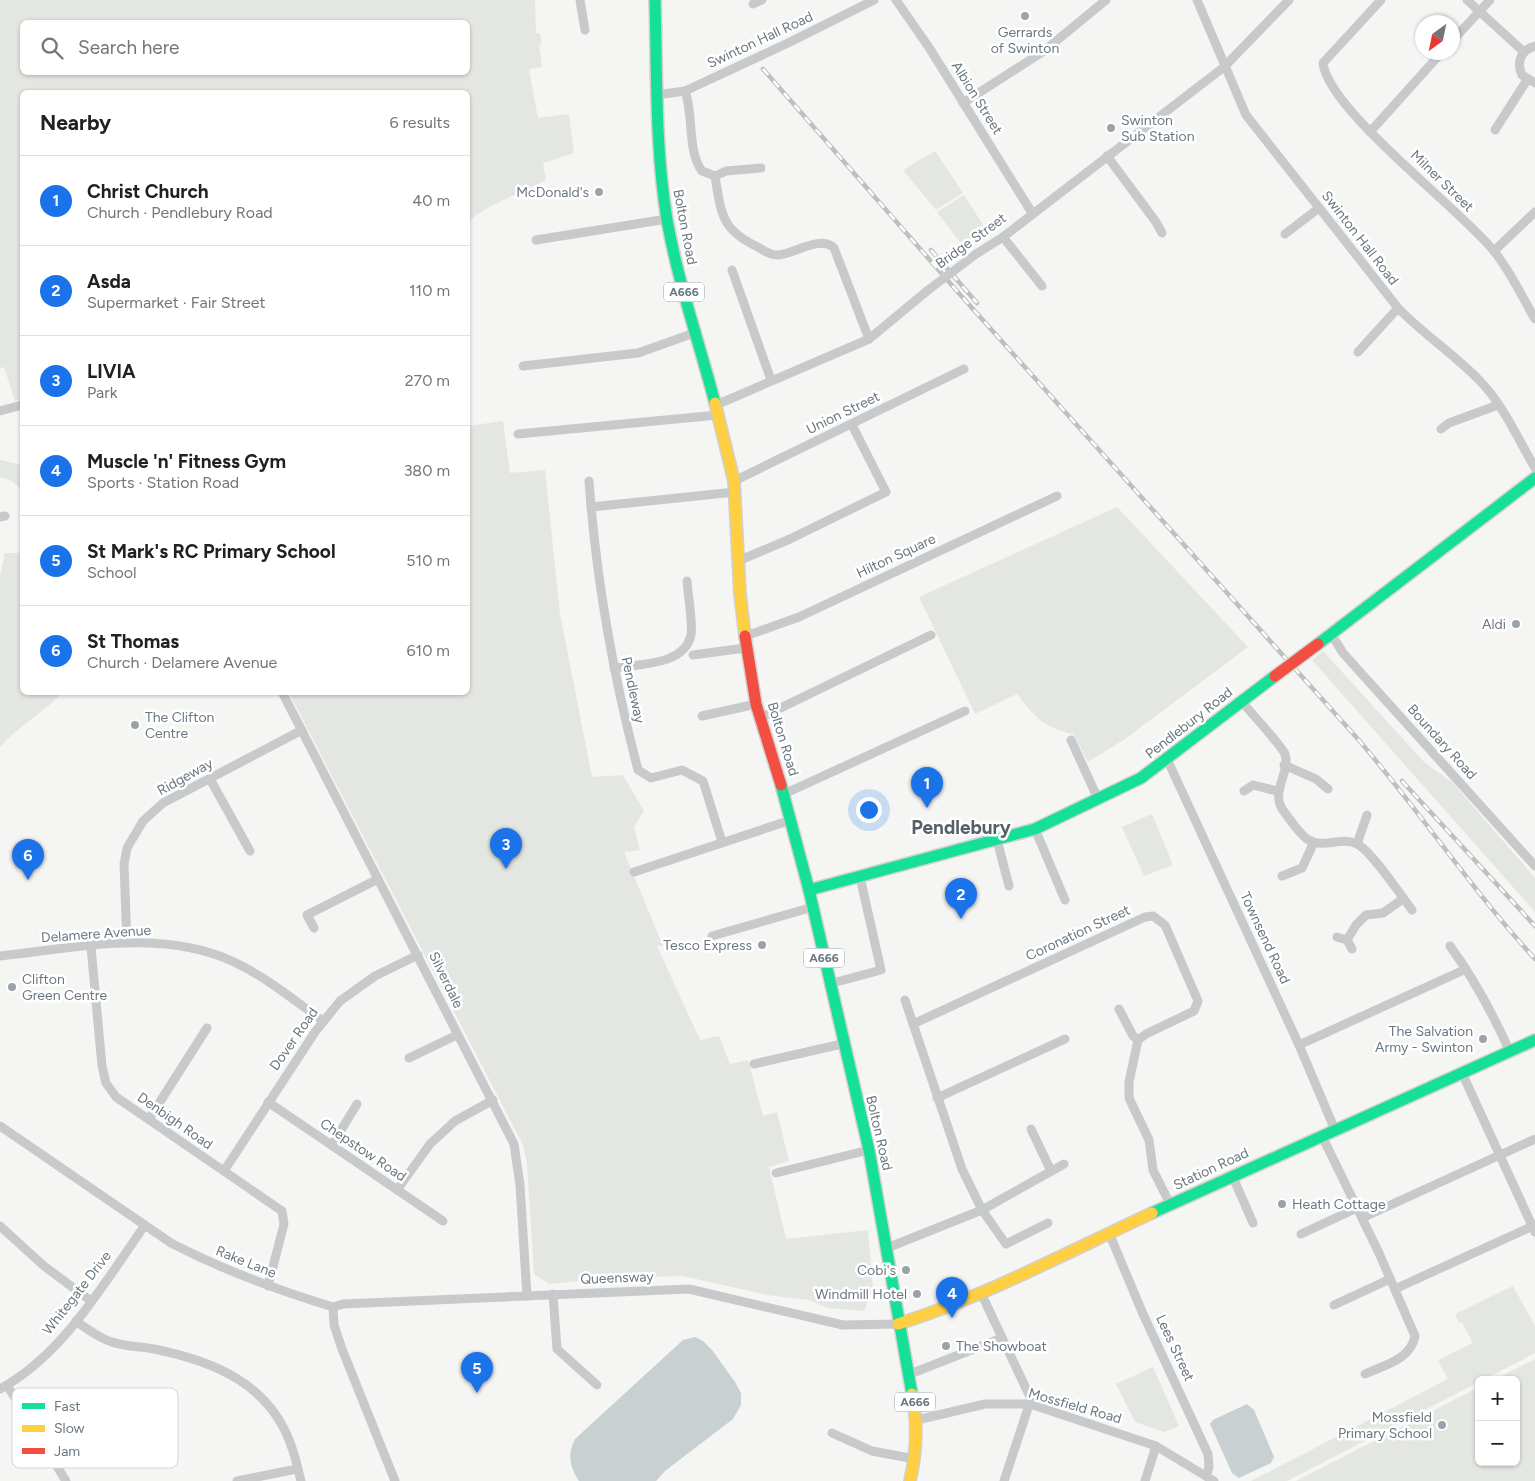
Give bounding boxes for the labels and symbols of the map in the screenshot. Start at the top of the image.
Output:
street label: Swinton Hall Road [704,8,816,72]
marker: Gerrards of Swinton [1019,10,1031,22]
north arrow [1415,15,1460,60]
place label: Gerrards of Swinton [991,24,1059,57]
street label: Albion Street [948,58,1006,138]
place label: Swinton Sub Station [1121,112,1195,145]
marker: Swinton Sub Station [1105,122,1117,134]
street label: Milner Street [1407,147,1477,215]
place label: McDonald's [516,184,589,201]
marker: McDonald's [593,186,605,198]
street label: Bolton Road [669,188,701,266]
street label: Swinton Hall Road [1318,188,1402,288]
street label: Bridge Street [932,210,1010,272]
road number: A666 [664,282,704,302]
street label: Union Street [804,388,882,438]
street label: Hilton Square [854,530,939,582]
place label: Aldi [1482,616,1506,633]
marker: Aldi [1510,618,1522,630]
street label: Pendleway [618,655,648,725]
street label: Pendlebury Road [1142,684,1236,762]
street label: Bolton Road [764,700,802,778]
street label: Boundary Road [1404,701,1480,783]
place label: The Clifton Centre [145,709,215,742]
marker: The Clifton Centre [129,719,141,731]
street label: Ridgeway [154,754,216,799]
pin: 1 [911,767,943,808]
your location [856,797,882,823]
district label: Pendlebury [911,816,1011,839]
pin: 3 [490,828,522,869]
pin: 6 [12,839,44,880]
pin: 2 [945,878,977,919]
street label: Townsend Road [1236,889,1294,987]
street label: Coronation Street [1023,901,1133,965]
street label: Delamere Avenue [40,922,152,946]
place label: Tesco Express [663,937,752,954]
marker: Tesco Express [756,939,768,951]
road number: A666 [804,948,844,968]
street label: Silverdale [425,949,467,1011]
place label: Clifton Green Centre [22,971,108,1004]
marker: Clifton Green Centre [6,981,18,993]
street label: Dover Road [266,1004,322,1074]
place label: The Salvation Army - Swinton [1375,1023,1473,1056]
marker: The Salvation Army - Swinton [1477,1033,1489,1045]
street label: Denbigh Road [134,1089,216,1153]
street label: Bolton Road [862,1094,896,1172]
street label: Chepstow Road [317,1115,409,1185]
street label: Station Road [1171,1144,1251,1194]
place label: Heath Cottage [1292,1196,1386,1213]
marker: Heath Cottage [1276,1198,1288,1210]
street label: Rake Lane [213,1242,279,1282]
street label: Whitegate Drive [39,1248,115,1338]
place label: Cobi's [857,1262,896,1279]
marker: Cobi's [900,1264,912,1276]
street label: Queensway [580,1268,655,1288]
pin: 4 [936,1277,968,1318]
place label: Windmill Hotel [815,1286,907,1303]
marker: Windmill Hotel [911,1288,923,1300]
street label: Lees Street [1152,1312,1198,1384]
place label: The Showboat [956,1338,1047,1355]
marker: The Showboat [940,1340,952,1352]
pin: 5 [461,1352,493,1393]
street label: Mossfield Road [1026,1385,1124,1427]
legend [12,1388,178,1468]
road number: A666 [895,1392,935,1411]
text: Fast [54,1398,80,1415]
place label: Mossfield Primary School [1338,1409,1432,1442]
marker: Mossfield Primary School [1436,1419,1448,1431]
text: Slow [54,1420,85,1437]
text: Jam [54,1443,80,1460]

